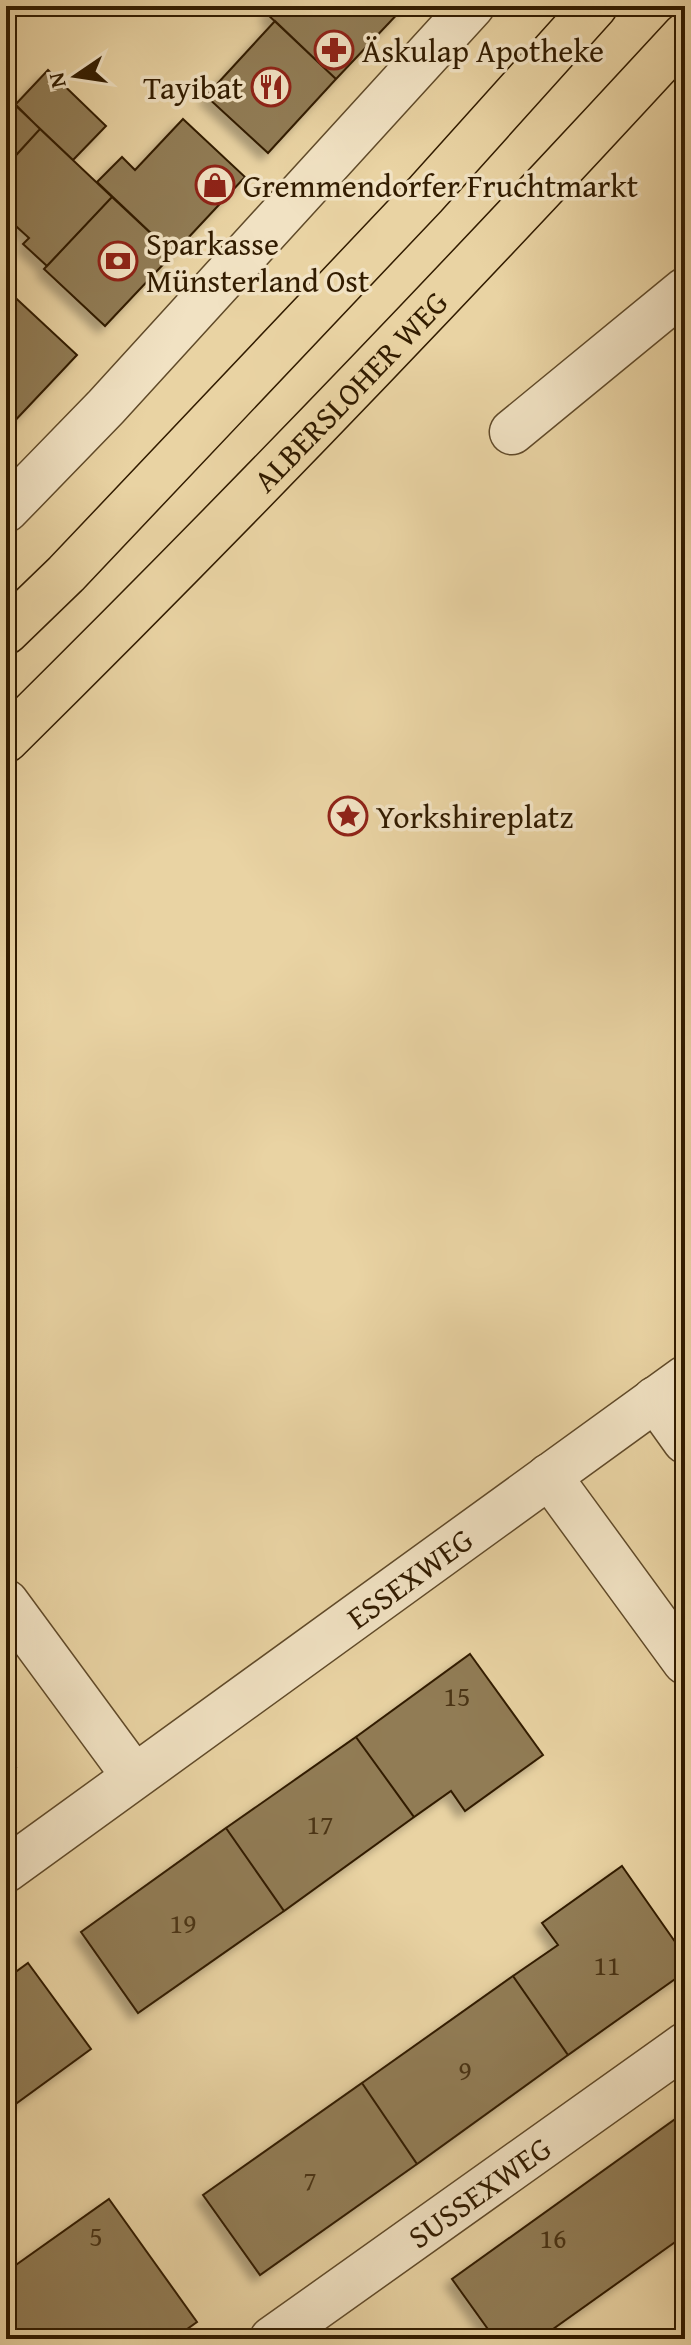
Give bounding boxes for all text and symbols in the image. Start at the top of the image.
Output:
place label: Äskulap Apotheke [362,27,604,74]
pharmacy icon: Äskulap Apotheke [313,29,355,71]
north arrow [36,36,116,116]
place label: Tayibat [143,64,243,111]
restaurant icon: Tayibat [250,66,292,108]
text: N [39,69,74,91]
place label: Gremmendorfer Fruchtmarkt [243,162,638,209]
shop icon: Gremmendorfer Fruchtmarkt [194,164,236,206]
place label: Sparkasse Münsterland Ost [146,220,369,304]
bank icon: Sparkasse Münsterland Ost [97,240,139,282]
street label: ALBERSLOHER WEG [242,280,458,502]
place label: Yorkshireplatz [376,793,573,840]
place icon: Yorkshireplatz [327,795,369,837]
street label: ESSEXWEG [336,1516,482,1640]
house number: 15 [444,1675,470,1716]
house number: 17 [307,1803,333,1844]
house number: 19 [170,1902,196,1943]
house number: 11 [594,1944,620,1985]
house number: 9 [458,2049,472,2090]
street label: SUSSEXWEG [398,2124,560,2259]
house number: 7 [303,2159,317,2200]
house number: 5 [89,2215,103,2256]
house number: 16 [540,2217,566,2258]

